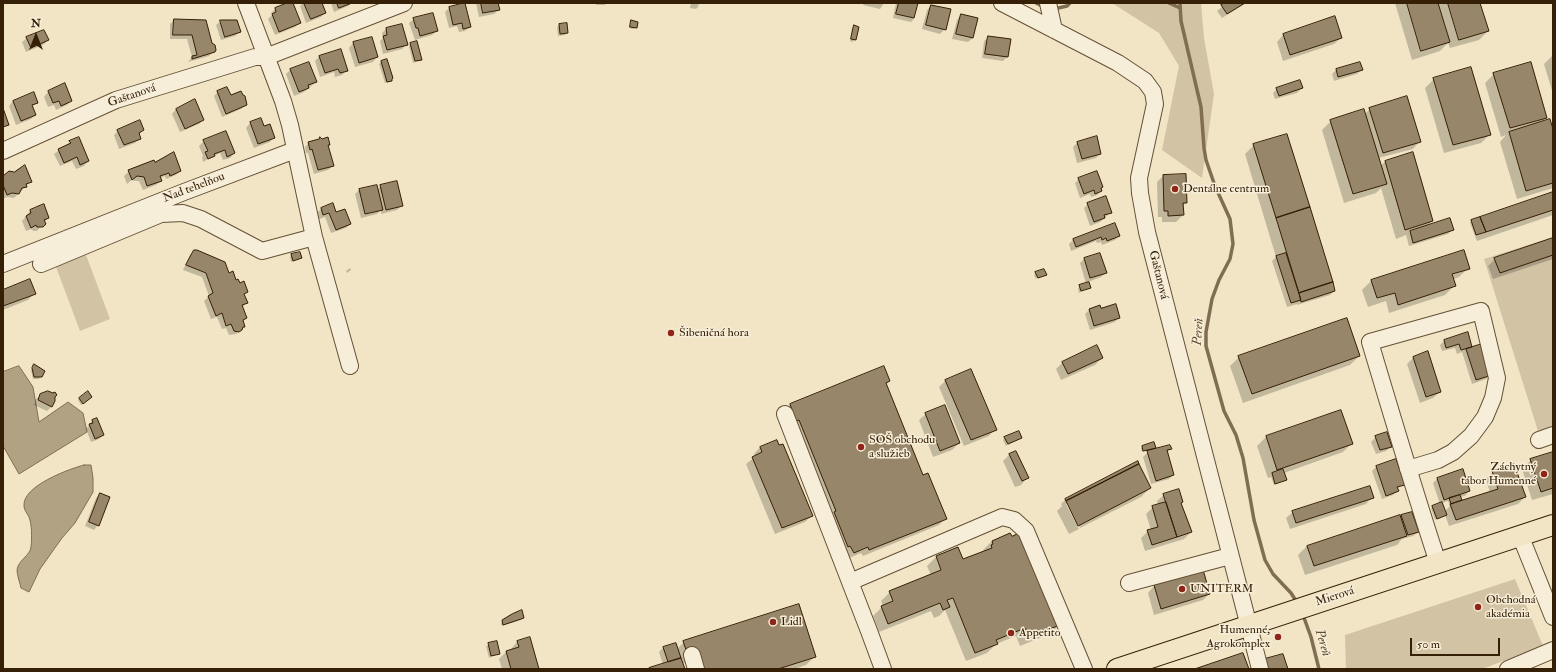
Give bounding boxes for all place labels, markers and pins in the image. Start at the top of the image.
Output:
place label: Dentálne centrum [1183,182,1269,196]
marker: Dentálne centrum [1170,184,1180,194]
place label: Šibeničná hora [679,326,749,340]
marker: Šibeničná hora [666,328,676,338]
place label: SOŠ obchodu a služieb [869,433,935,461]
marker: SOŠ obchodu a služieb [856,442,866,452]
place label: Záchytný tábor Humenné [1461,460,1536,488]
marker: Záchytný tábor Humenné [1539,469,1549,479]
place label: UNITERM [1190,582,1253,596]
marker: UNITERM [1177,584,1187,594]
place label: Obchodná akadémia [1486,593,1536,621]
marker: Obchodná akadémia [1473,602,1483,612]
place label: Lidl [781,615,802,629]
marker: Lidl [768,617,778,627]
place label: Humenné, Agrokomplex [1206,623,1270,651]
place label: Appetito [1019,626,1060,640]
marker: Appetito [1006,628,1016,638]
marker: Humenné, Agrokomplex [1273,632,1283,642]

